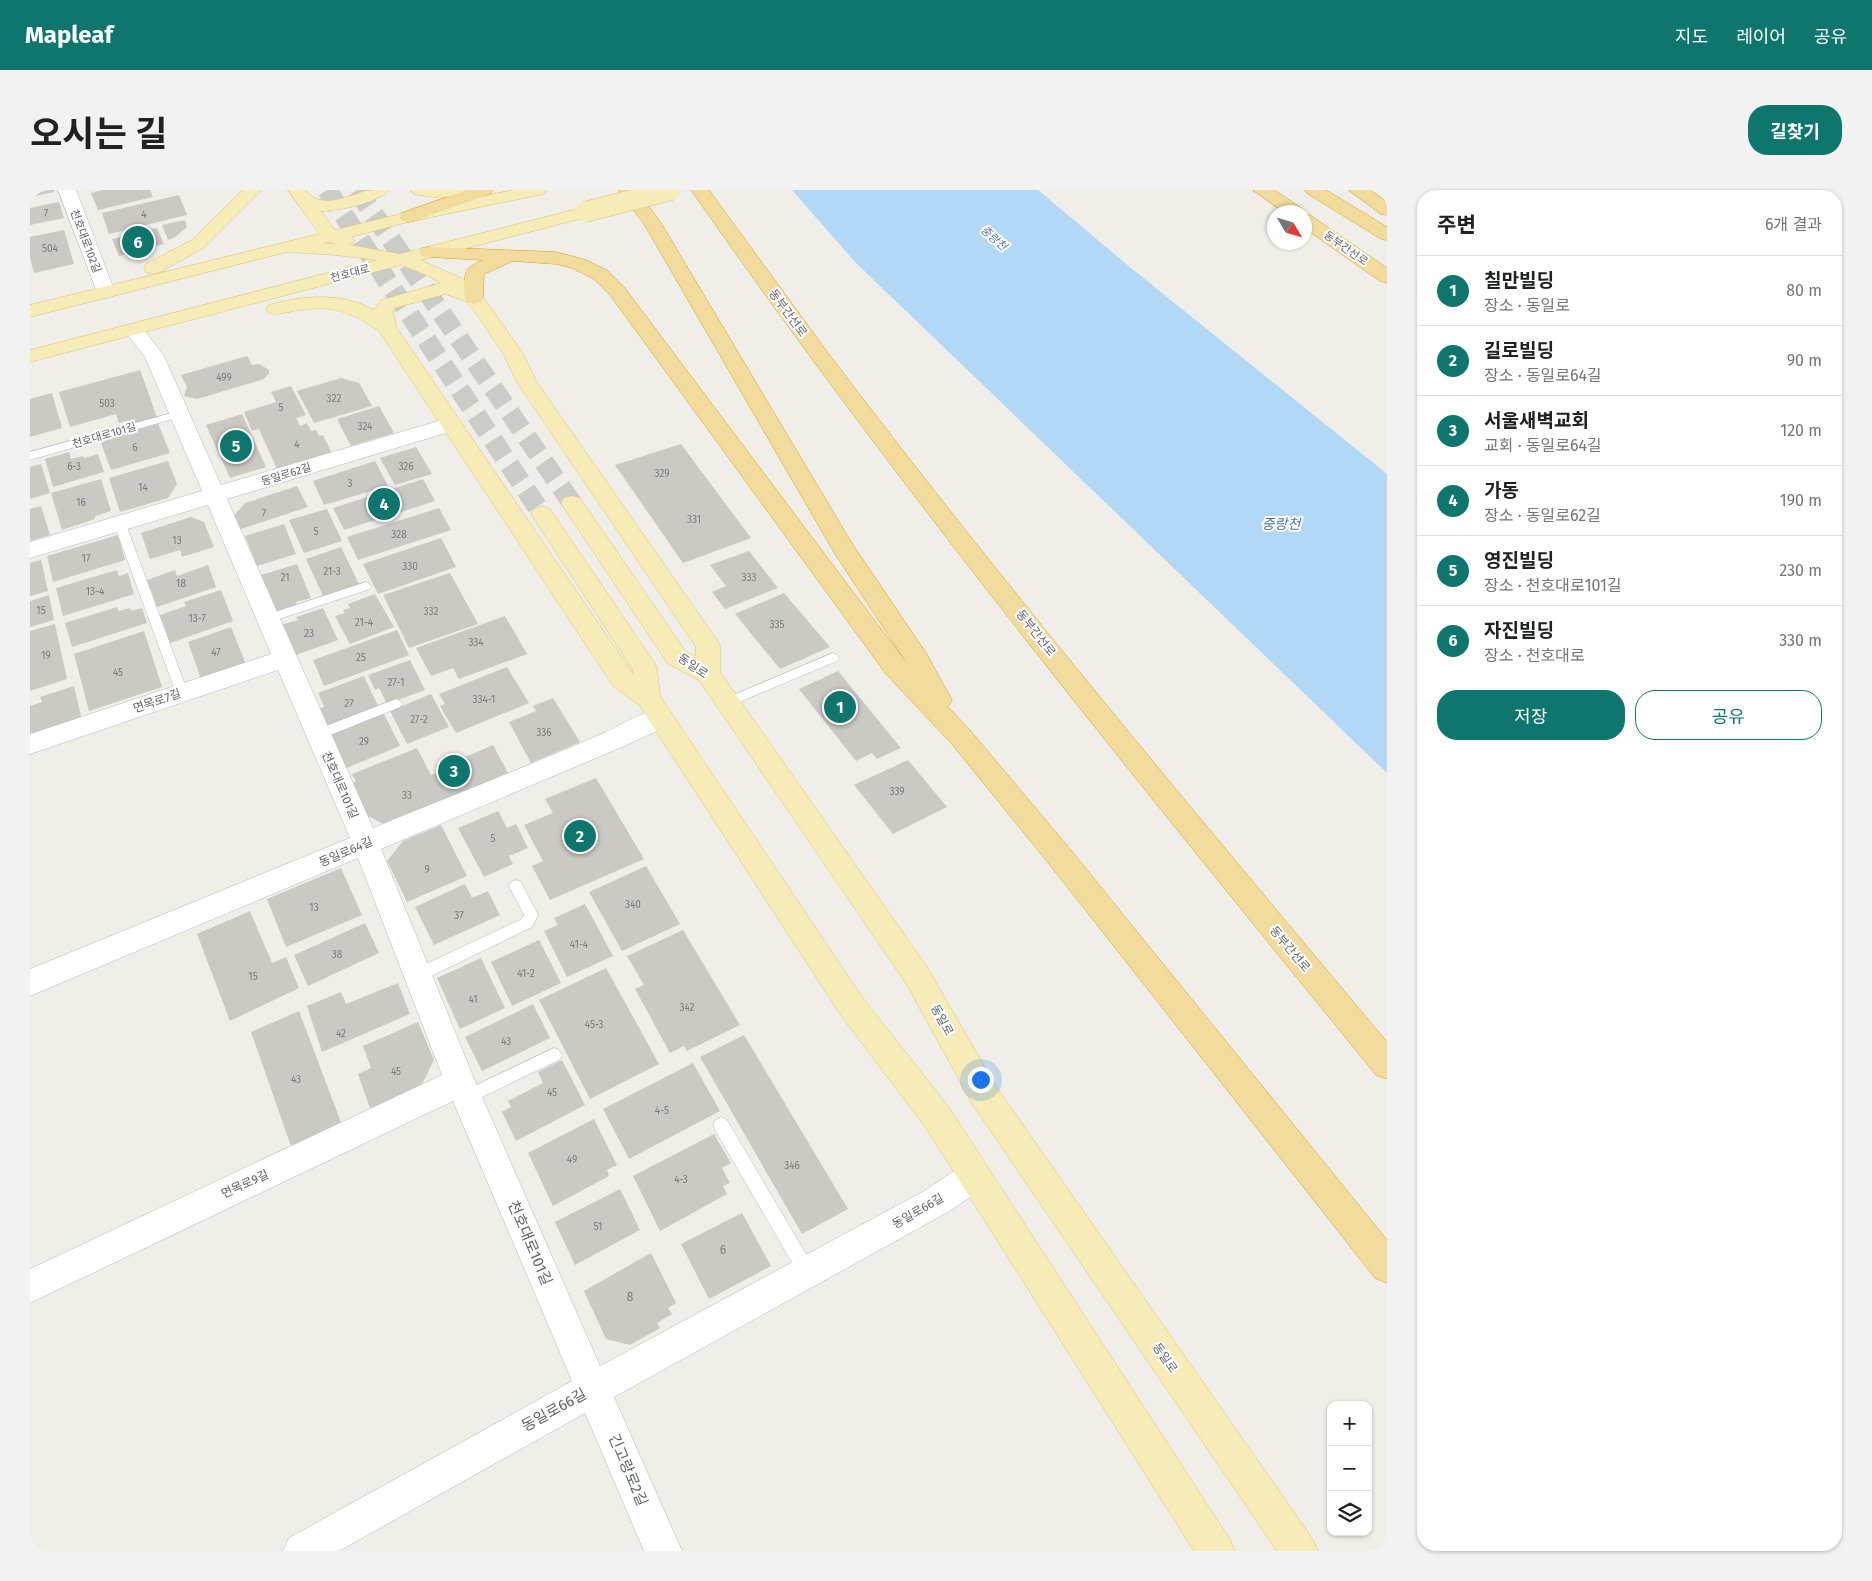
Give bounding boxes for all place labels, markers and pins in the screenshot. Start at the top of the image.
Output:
pin: 6 [122,223,154,261]
pin: 5 [220,427,252,465]
pin: 4 [368,485,400,523]
pin: 1 [824,688,856,726]
pin: 3 [438,752,470,790]
pin: 2 [564,817,596,855]

